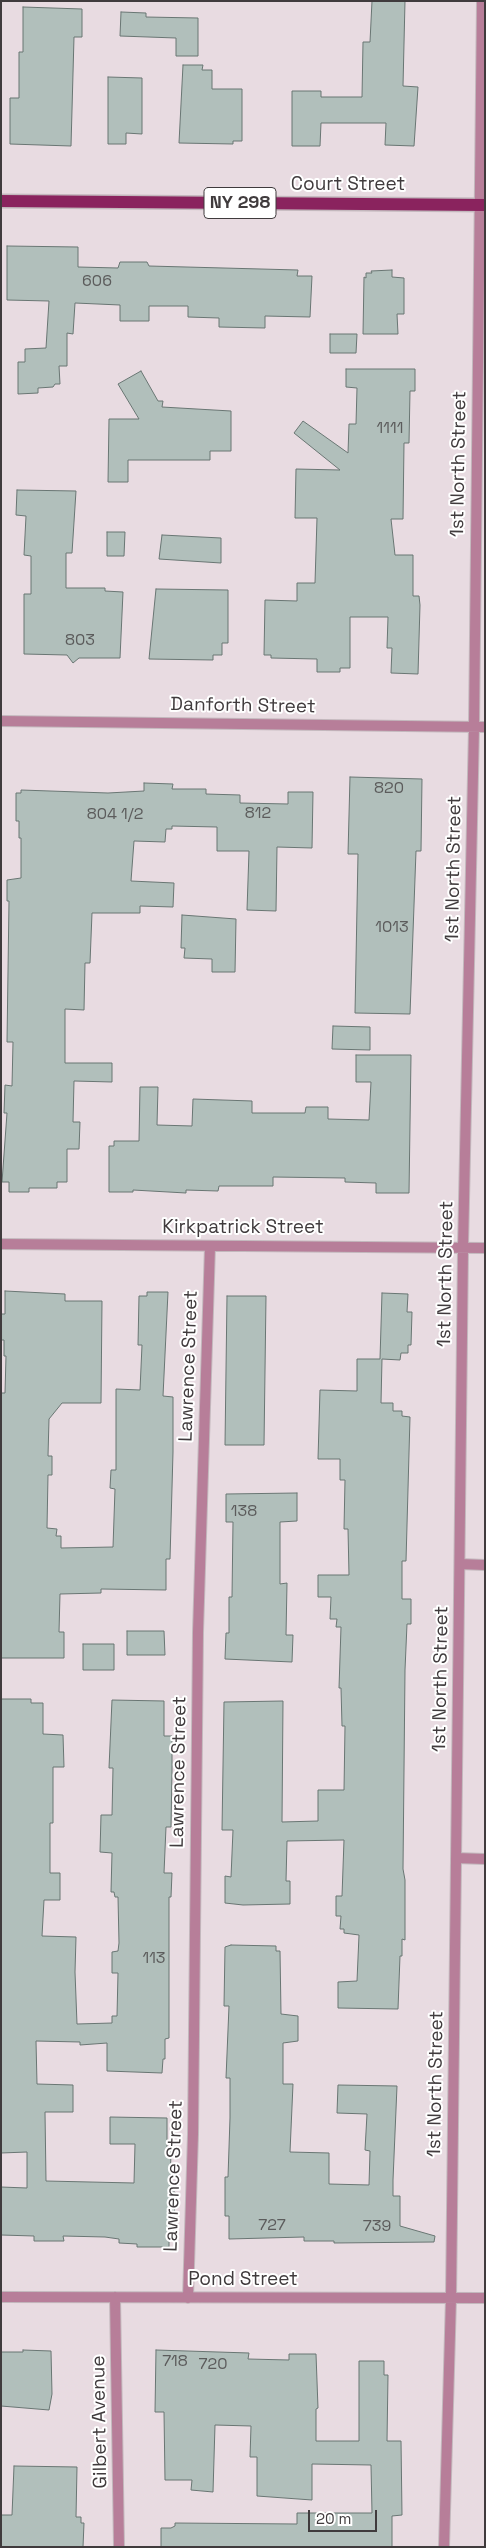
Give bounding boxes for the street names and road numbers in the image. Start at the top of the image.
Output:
street label: Court Street [291,174,405,196]
road number: NY 298 [204,188,276,218]
street label: 1st North Street [446,391,472,537]
street label: Danforth Street [170,693,316,719]
street label: 1st North Street [441,796,467,942]
street label: 1st North Street [433,1201,459,1347]
street label: Kirkpatrick Street [162,1217,324,1239]
street label: Lawrence Street [175,1290,203,1442]
street label: 1st North Street [428,1606,454,1752]
street label: Lawrence Street [166,1696,192,1848]
street label: 1st North Street [423,2011,449,2157]
street label: Lawrence Street [160,2100,188,2252]
street label: Pond Street [188,2269,298,2291]
street label: Gilbert Avenue [87,2355,113,2489]

